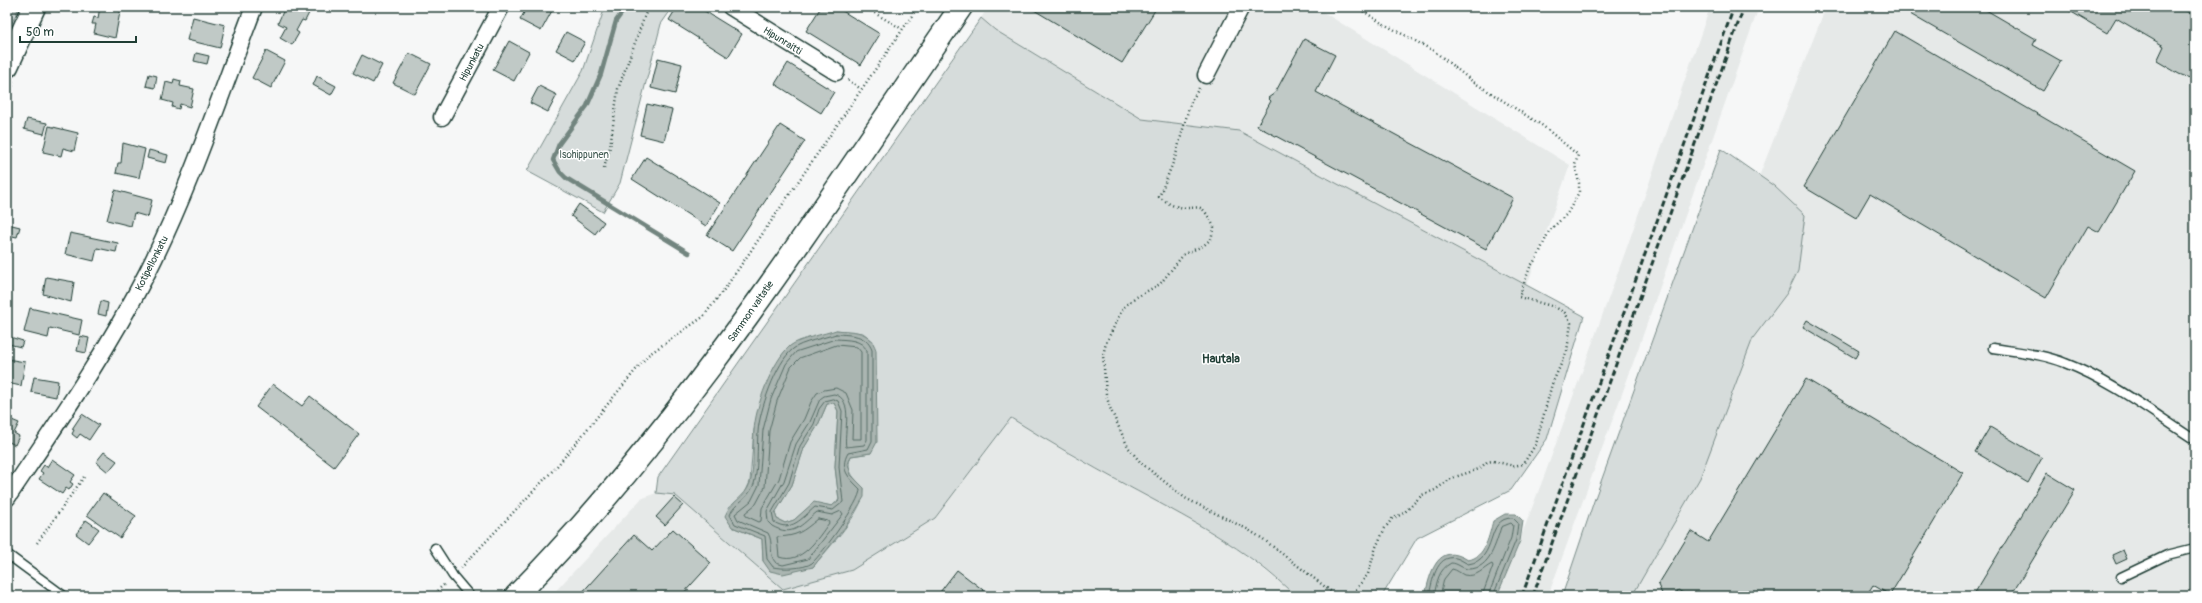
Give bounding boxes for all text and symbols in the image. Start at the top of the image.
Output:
scale bar [20,18,136,44]
street label: Hipunraitti [761,24,804,58]
text: 50 m [26,25,54,40]
street label: Hipunkatu [457,42,487,83]
park label: Isohippunen [559,149,609,161]
street label: Kotipellonkatu [133,234,171,293]
street label: Sammon valtatie [725,279,776,345]
district label: Hautala [1202,352,1240,367]

